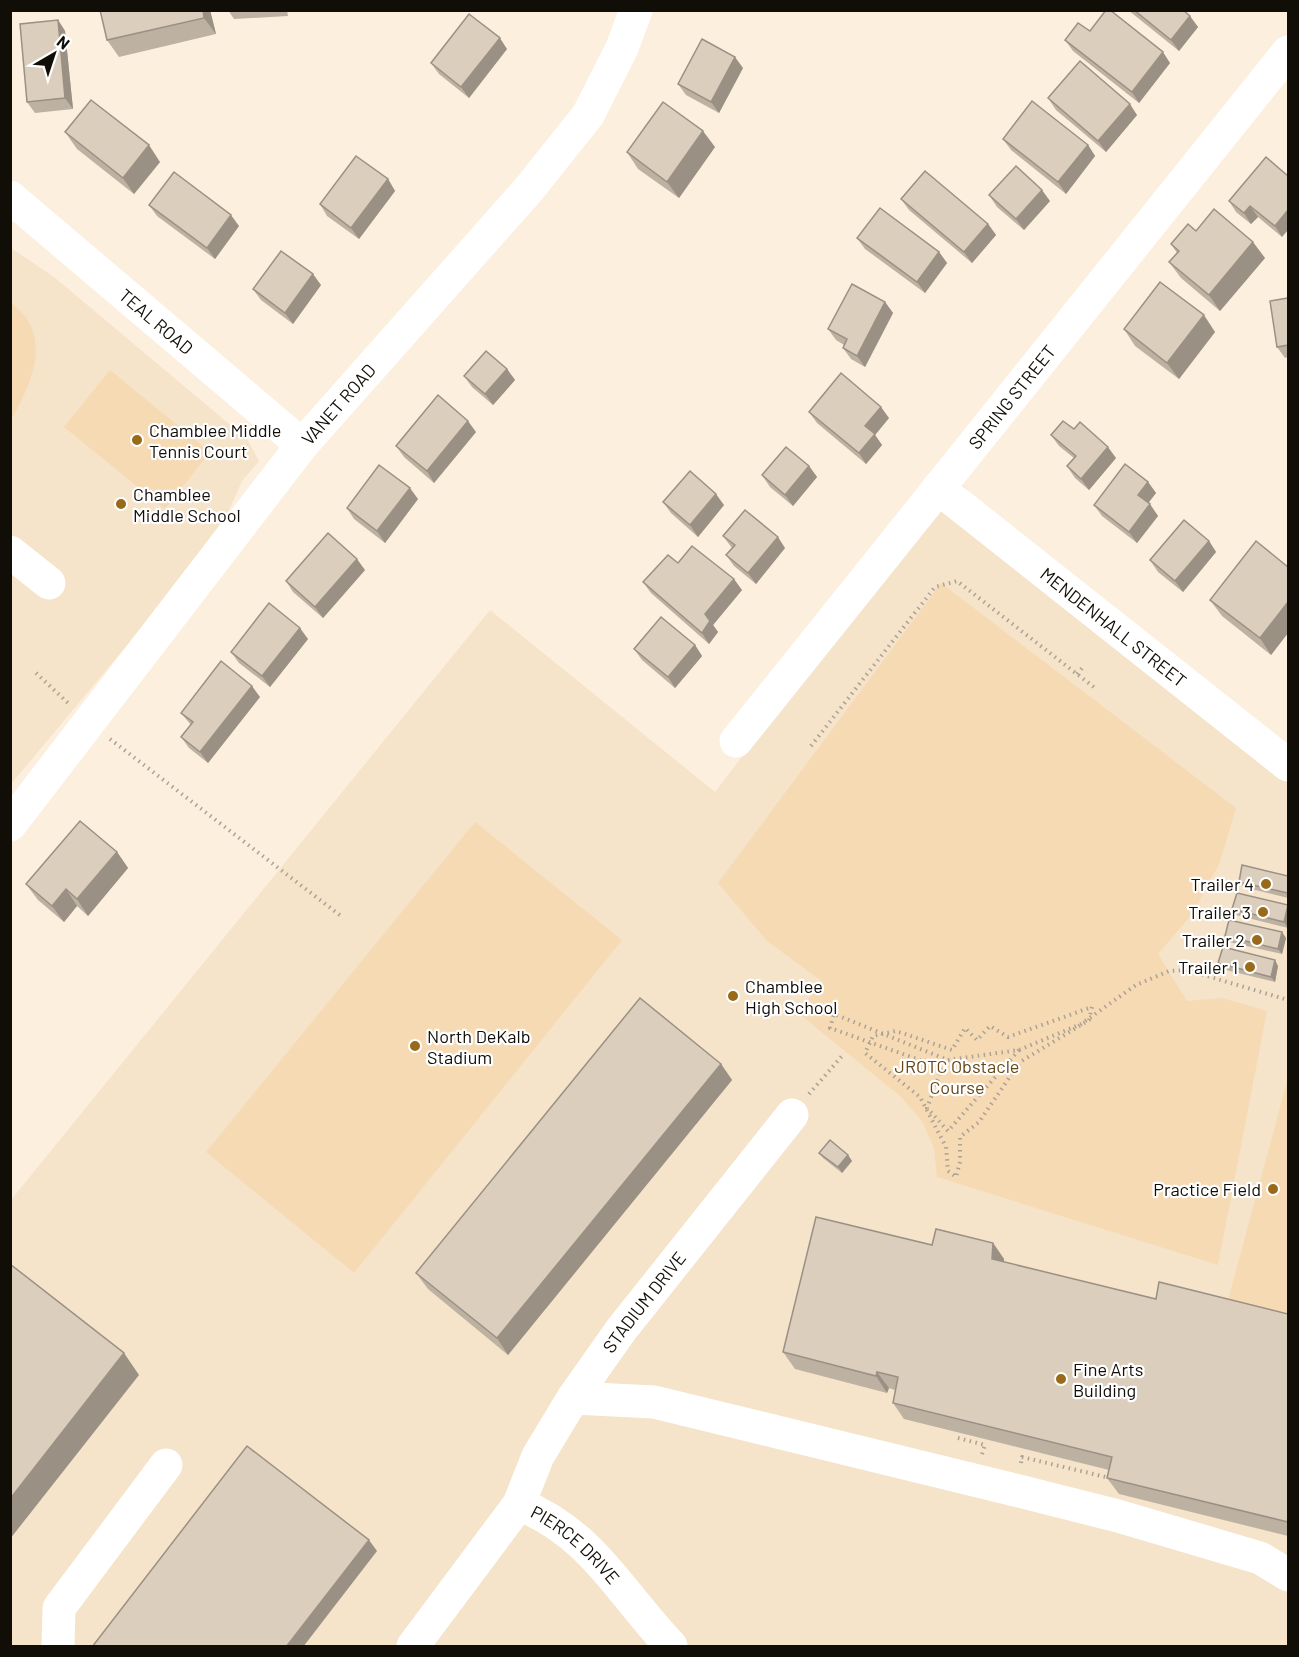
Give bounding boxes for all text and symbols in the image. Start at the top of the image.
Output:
north arrow [24,24,84,84]
text: N [54,31,74,53]
street label: TEAL ROAD [115,284,198,359]
street label: SPRING STREET [963,340,1060,453]
street label: VANET ROAD [297,359,380,449]
place label: Chamblee Middle Tennis Court [149,419,281,462]
marker: Chamblee Middle Tennis Court [130,433,144,447]
place label: Chamblee Middle School [133,483,241,526]
marker: Chamblee Middle School [114,497,128,511]
street label: MENDENHALL STREET [1036,562,1191,692]
place label: Trailer 4 [1191,873,1254,895]
marker: Trailer 4 [1259,877,1273,891]
place label: Trailer 3 [1188,901,1251,923]
marker: Trailer 3 [1256,905,1270,919]
place label: Trailer 2 [1182,929,1245,951]
marker: Trailer 2 [1250,933,1264,947]
place label: Trailer 1 [1178,956,1238,978]
marker: Trailer 1 [1243,960,1257,974]
place label: Chamblee High School [745,975,838,1018]
marker: Chamblee High School [726,989,740,1003]
place label: North DeKalb Stadium [427,1025,531,1068]
marker: North DeKalb Stadium [408,1039,422,1053]
park label: JROTC Obstacle Course [895,1055,1019,1098]
place label: Practice Field [1153,1178,1261,1200]
marker: Practice Field [1266,1182,1280,1196]
street label: STADIUM DRIVE [598,1247,690,1357]
place label: Fine Arts Building [1073,1358,1144,1401]
marker: Fine Arts Building [1054,1372,1068,1386]
street label: PIERCE DRIVE [527,1500,625,1588]

